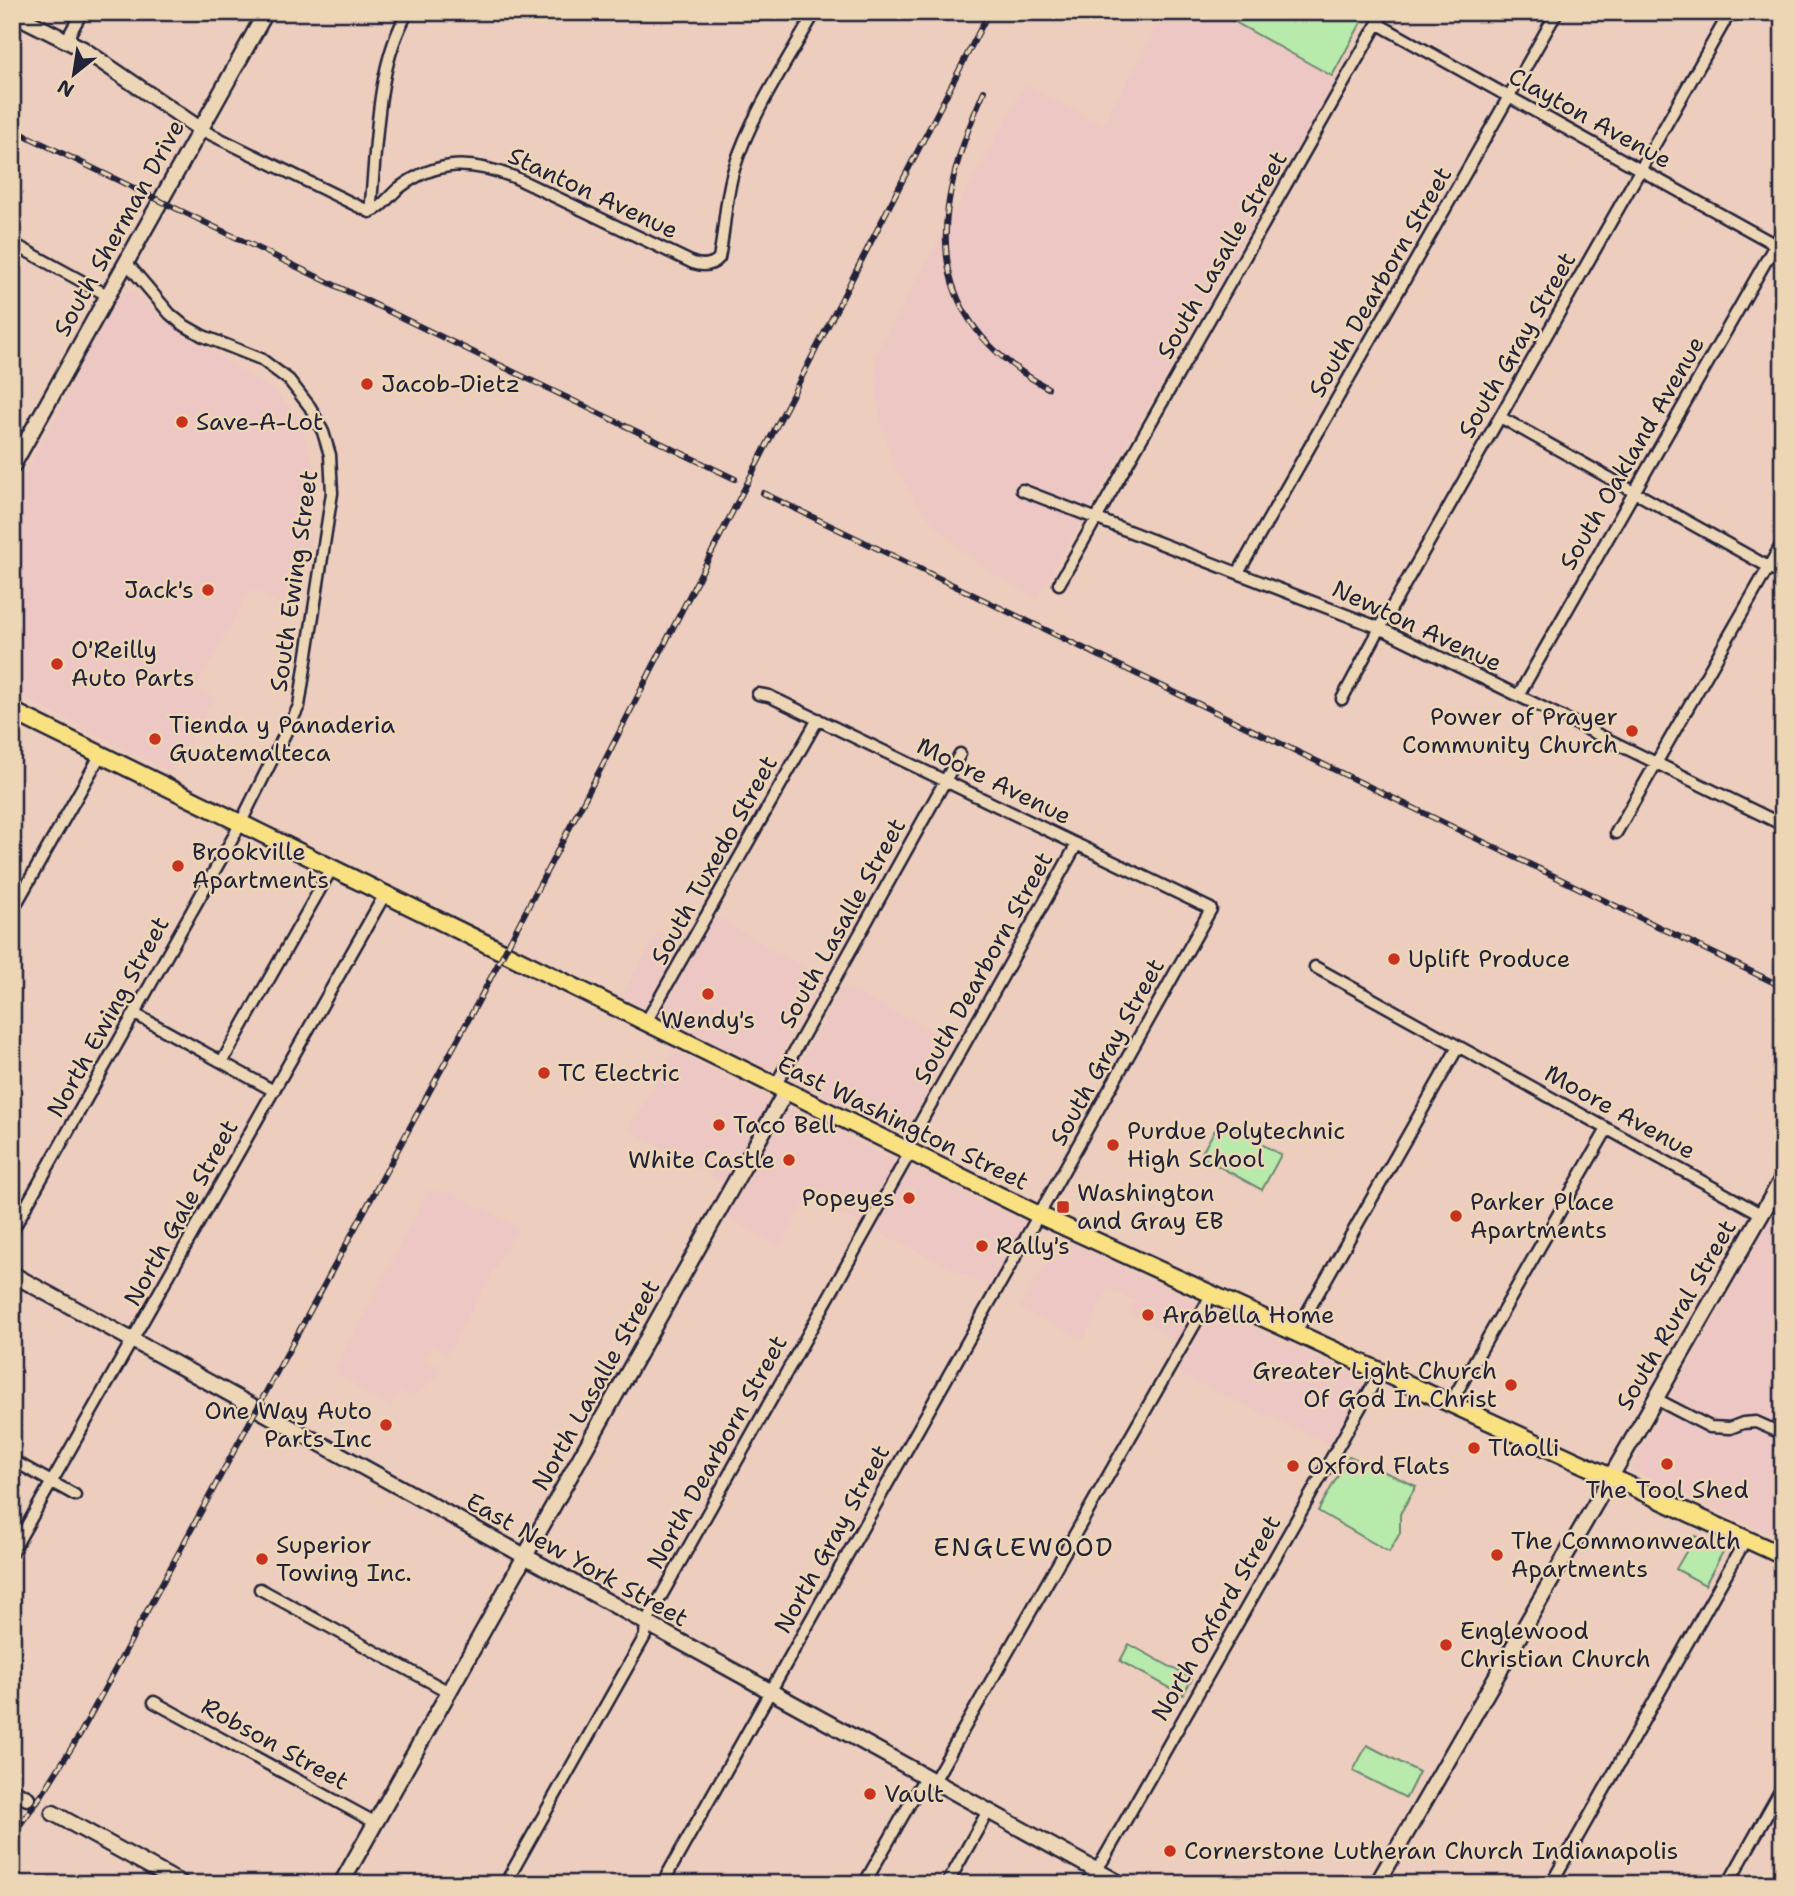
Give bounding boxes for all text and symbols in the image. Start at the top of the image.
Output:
north arrow [38,38,108,108]
street label: Clayton Avenue [1503,60,1677,176]
text: N [53,74,79,103]
street label: South Sherman Drive [46,114,192,342]
street label: Stanton Avenue [503,140,683,246]
street label: South Lasalle Street [1149,145,1295,365]
street label: South Dearborn Street [1301,161,1459,403]
street label: South Gray Street [1451,246,1583,444]
street label: South Oakland Avenue [1552,330,1712,576]
place label: Jacob-Dietz [381,368,520,400]
marker: Jacob-Dietz [359,376,375,392]
place label: Save-A-Lot [196,406,323,438]
marker: Save-A-Lot [174,414,190,430]
street label: South Ewing Street [263,468,325,694]
street label: Newton Avenue [1327,573,1507,679]
place label: Jack's [124,574,194,606]
marker: Jack's [200,582,216,598]
place label: O'Reilly Auto Parts [71,634,195,694]
marker: O'Reilly Auto Parts [49,656,65,672]
place label: Power of Prayer Community Church [1402,701,1618,761]
place label: Tienda y Panaderia Guatemalteca [169,709,395,769]
marker: Power of Prayer Community Church [1624,723,1640,739]
street label: Moore Avenue [911,730,1077,832]
marker: Tienda y Panaderia Guatemalteca [147,731,163,747]
street label: South Tuxedo Street [643,750,785,970]
street label: South Lasalle Street [771,812,913,1034]
place label: Brookville Apartments [192,836,329,896]
street label: South Dearborn Street [906,846,1060,1090]
marker: Brookville Apartments [170,858,186,874]
street label: North Ewing Street [39,911,177,1123]
place label: Uplift Produce [1408,943,1570,975]
marker: Uplift Produce [1386,951,1402,967]
street label: South Gray Street [1042,953,1172,1151]
marker: Wendy's [700,986,716,1002]
place label: Wendy's [661,1004,755,1036]
street label: East Washington Street [772,1048,1034,1198]
place label: TC Electric [558,1057,680,1089]
street label: Moore Avenue [1539,1057,1701,1167]
marker: TC Electric [536,1065,552,1081]
place label: Taco Bell [733,1109,836,1141]
street label: North Gale Street [116,1114,246,1312]
place label: Purdue Polytechnic High School [1127,1115,1345,1175]
marker: Taco Bell [711,1117,727,1133]
marker: Purdue Polytechnic High School [1105,1137,1121,1153]
place label: White Castle [628,1144,775,1176]
marker: White Castle [781,1152,797,1168]
place label: Washington and Gray EB [1077,1177,1224,1237]
place label: Popeyes [802,1182,895,1214]
place label: Parker Place Apartments [1470,1186,1615,1246]
marker: Popeyes [901,1190,917,1206]
marker: Washington and Gray EB [1055,1199,1071,1215]
marker: Parker Place Apartments [1448,1208,1464,1224]
street label: South Rural Street [1608,1214,1744,1416]
place label: Rally's [996,1230,1070,1262]
marker: Rally's [974,1238,990,1254]
street label: North Lasalle Street [525,1274,667,1496]
place label: Arabella Home [1162,1299,1335,1331]
marker: Arabella Home [1140,1307,1156,1323]
street label: North Dearborn Street [639,1329,795,1575]
place label: Greater Light Church Of God In Christ [1252,1355,1497,1415]
marker: Greater Light Church Of God In Christ [1503,1377,1519,1393]
place label: One Way Auto Parts Inc [204,1395,372,1455]
marker: One Way Auto Parts Inc [378,1417,394,1433]
place label: Tlaolli [1488,1432,1560,1464]
street label: North Gray Street [767,1439,897,1639]
marker: Tlaolli [1466,1440,1482,1456]
place label: Oxford Flats [1307,1450,1450,1482]
marker: The Tool Shed [1659,1456,1675,1472]
marker: Oxford Flats [1285,1458,1301,1474]
place label: The Tool Shed [1585,1474,1749,1506]
street label: East New York Street [460,1486,694,1634]
street label: North Oxford Street [1144,1509,1288,1727]
place label: The Commonwealth Apartments [1511,1525,1741,1585]
place label: Superior Towing Inc. [276,1529,412,1589]
district label: ENGLEWOOD [933,1529,1115,1564]
marker: The Commonwealth Apartments [1489,1547,1505,1563]
marker: Superior Towing Inc. [254,1551,270,1567]
place label: Englewood Christian Church [1460,1615,1651,1675]
marker: Englewood Christian Church [1438,1637,1454,1653]
street label: Robson Street [196,1690,354,1798]
place label: Vault [884,1778,944,1810]
marker: Vault [862,1786,878,1802]
place label: Cornerstone Lutheran Church Indianapolis [1184,1835,1678,1867]
marker: Cornerstone Lutheran Church Indianapolis [1162,1843,1178,1859]

